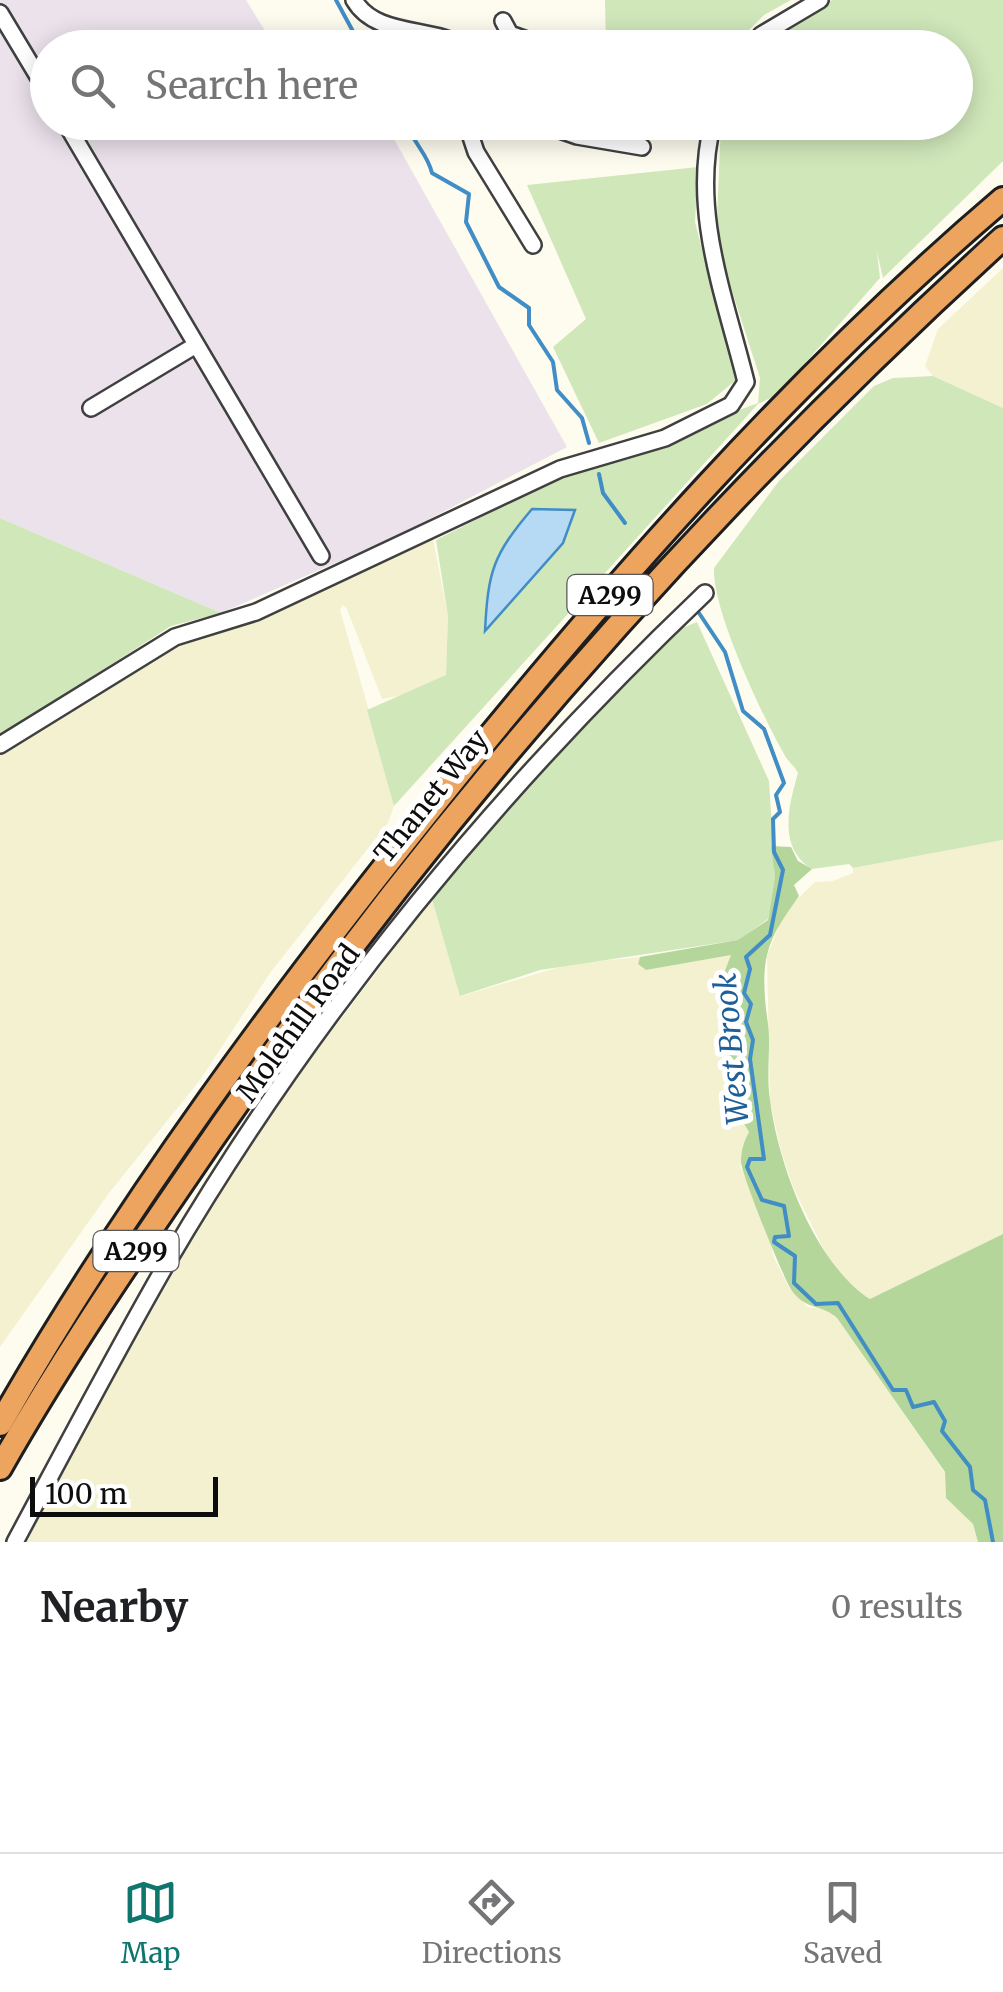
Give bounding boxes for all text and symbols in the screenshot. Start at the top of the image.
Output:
search box [30,30,973,140]
icon: search [65,58,120,113]
text: Search here [145,62,358,109]
road number: A299 [568,575,652,615]
street label: Thanet Way [366,721,496,870]
street label: Molehill Road [229,937,367,1109]
water label: West Brook [705,971,757,1126]
road number: A299 [94,1231,178,1271]
scale bar [30,1472,218,1516]
text: 100 m [45,1476,127,1512]
text: Nearby [40,1581,188,1633]
text: 0 results [831,1587,963,1627]
tab: Map [121,1875,180,1971]
tab: Directions [422,1875,562,1971]
tab: Saved [803,1875,882,1971]

